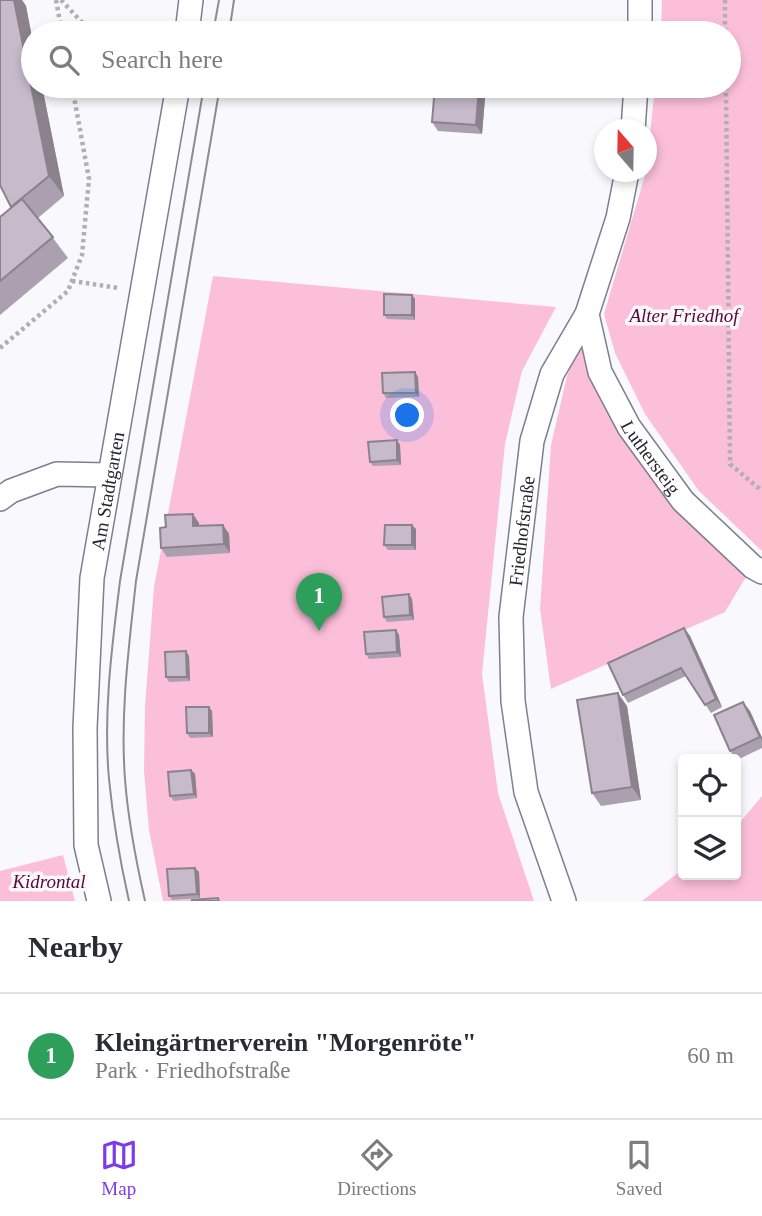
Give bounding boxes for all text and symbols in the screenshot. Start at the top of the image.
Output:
search box [21,21,741,98]
icon: search [45,41,83,79]
text: Search here [101,45,223,74]
north arrow [594,119,657,182]
park label: Alter Friedhof [627,305,741,326]
your location [390,398,424,432]
street label: Luthersteig [617,417,685,499]
street label: Am Stadtgarten [87,430,128,552]
street label: Friedhofstraße [504,475,538,587]
pin: 1 [296,573,342,631]
map controls [678,754,741,880]
button: locate [678,754,741,817]
button: layers [678,817,741,880]
park label: Kidrontal [11,871,86,892]
text: Nearby [28,930,123,963]
text: Kleingärtnerverein "Morgenröte" [95,1028,476,1057]
text: 1 [45,1043,57,1068]
text: 60 m [687,1043,734,1068]
text: Park · Friedhofstraße [95,1058,290,1083]
tab: Map [100,1136,138,1200]
tab: Directions [337,1136,416,1200]
tab: Saved [616,1136,662,1200]

